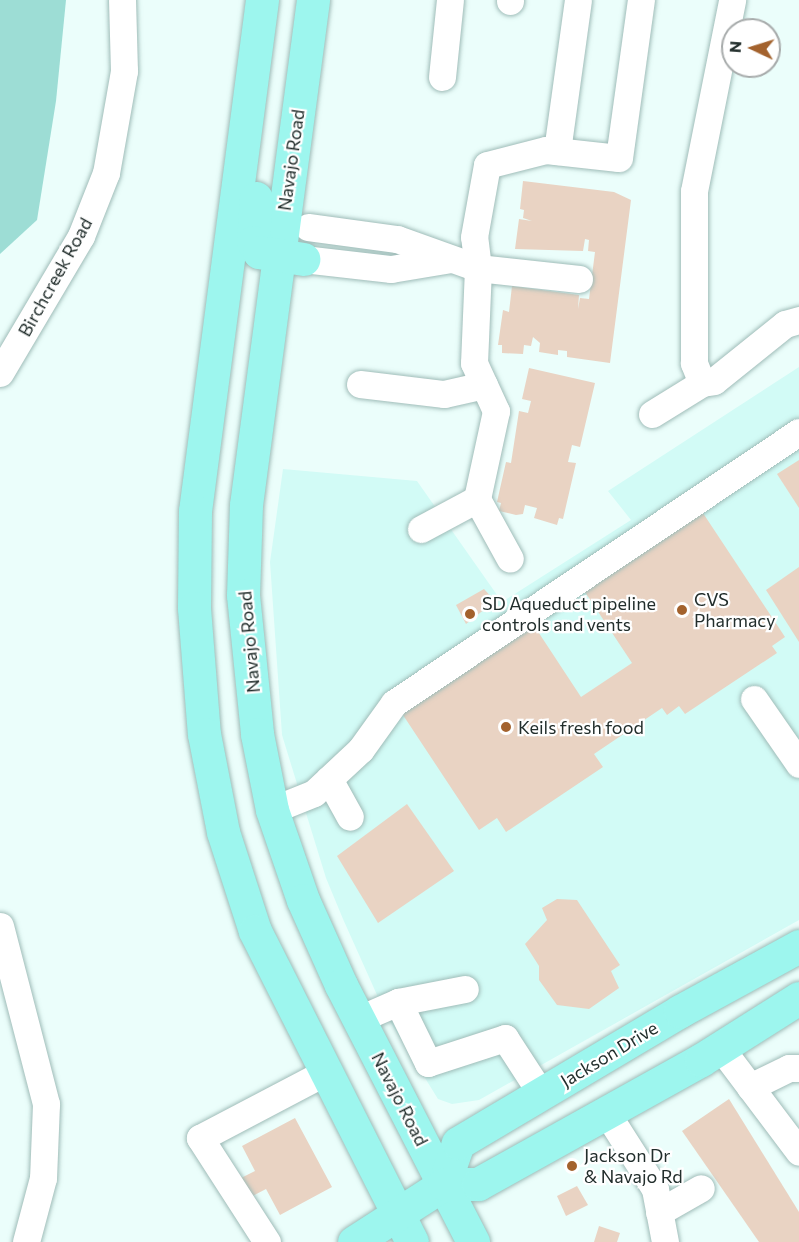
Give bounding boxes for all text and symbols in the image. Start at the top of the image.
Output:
north arrow [721,18,781,78]
text: N [725,40,744,53]
street label: Navajo Road [273,108,309,212]
street label: Birchcreek Road [13,214,97,340]
place label: CVS Pharmacy [694,589,776,632]
street label: Navajo Road [234,590,264,694]
place label: SD Aqueduct pipeline controls and vents [482,593,656,636]
marker: CVS Pharmacy [675,603,689,617]
marker: SD Aqueduct pipeline controls and vents [463,607,477,621]
place label: Keils fresh food [518,716,644,738]
marker: Keils fresh food [499,720,513,734]
street label: Jackson Drive [557,1017,661,1091]
street label: Navajo Road [367,1049,433,1149]
place label: Jackson Dr & Navajo Rd [584,1145,683,1188]
marker: Jackson Dr & Navajo Rd [565,1159,579,1173]

